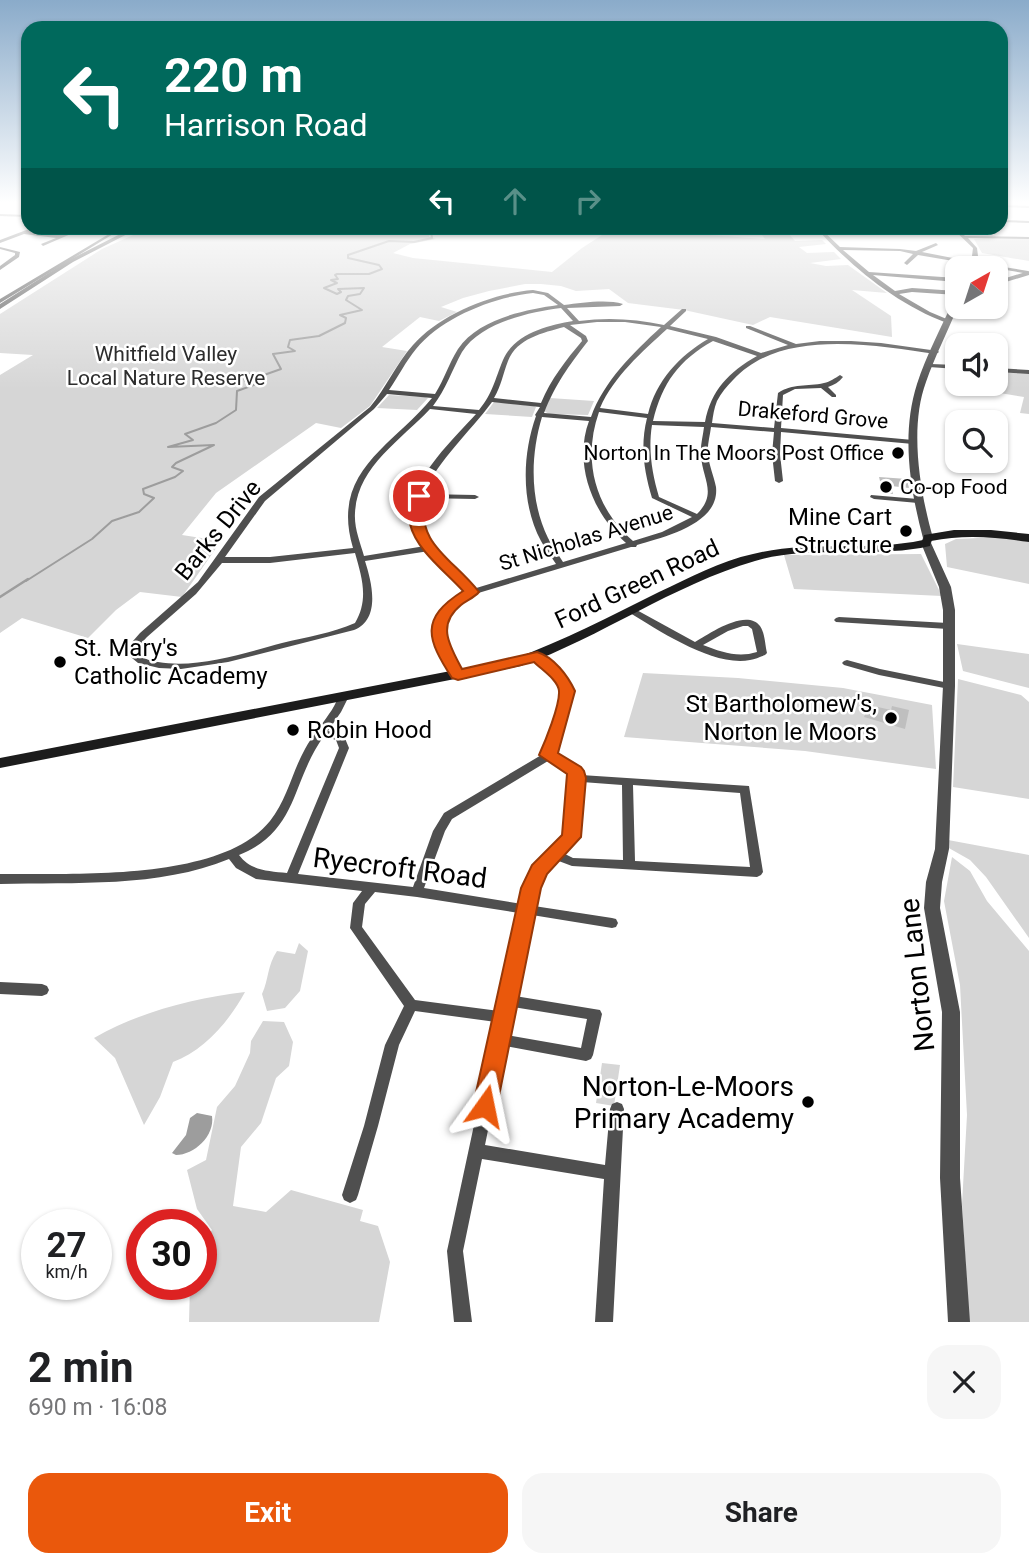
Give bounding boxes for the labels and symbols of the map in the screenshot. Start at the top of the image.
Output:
north arrow [945,256,1008,318]
park label: Whitfield Valley Local Nature Reserve [67,342,265,390]
street label: Drakeford Grove [737,396,889,434]
place label: Norton In The Moors Post Office [583,441,884,465]
marker: Norton In The Moors Post Office [890,445,906,461]
pin [389,466,449,526]
street label: Barks Drive [169,474,267,586]
place label: Co-op Food [900,475,1008,499]
marker: Co-op Food [878,479,894,495]
street label: St Nicholas Avenue [496,500,676,576]
place label: Mine Cart Structure [788,503,892,559]
marker: Mine Cart Structure [898,523,914,539]
street label: Ford Green Road [550,534,724,634]
place label: St. Mary's Catholic Academy [74,634,268,690]
marker: St. Mary's Catholic Academy [52,654,68,670]
place label: St Bartholomew's, Norton le Moors [686,690,877,746]
marker: St Bartholomew's, Norton le Moors [883,710,899,726]
place label: Robin Hood [307,716,432,744]
marker: Robin Hood [285,722,301,738]
street label: Ryecroft Road [311,841,489,895]
street label: Norton Lane [893,897,941,1053]
position arrow [448,1069,522,1143]
place label: Norton-Le-Moors Primary Academy [574,1070,794,1135]
marker: Norton-Le-Moors Primary Academy [800,1094,816,1110]
speed limit sign: 30 [126,1209,217,1300]

